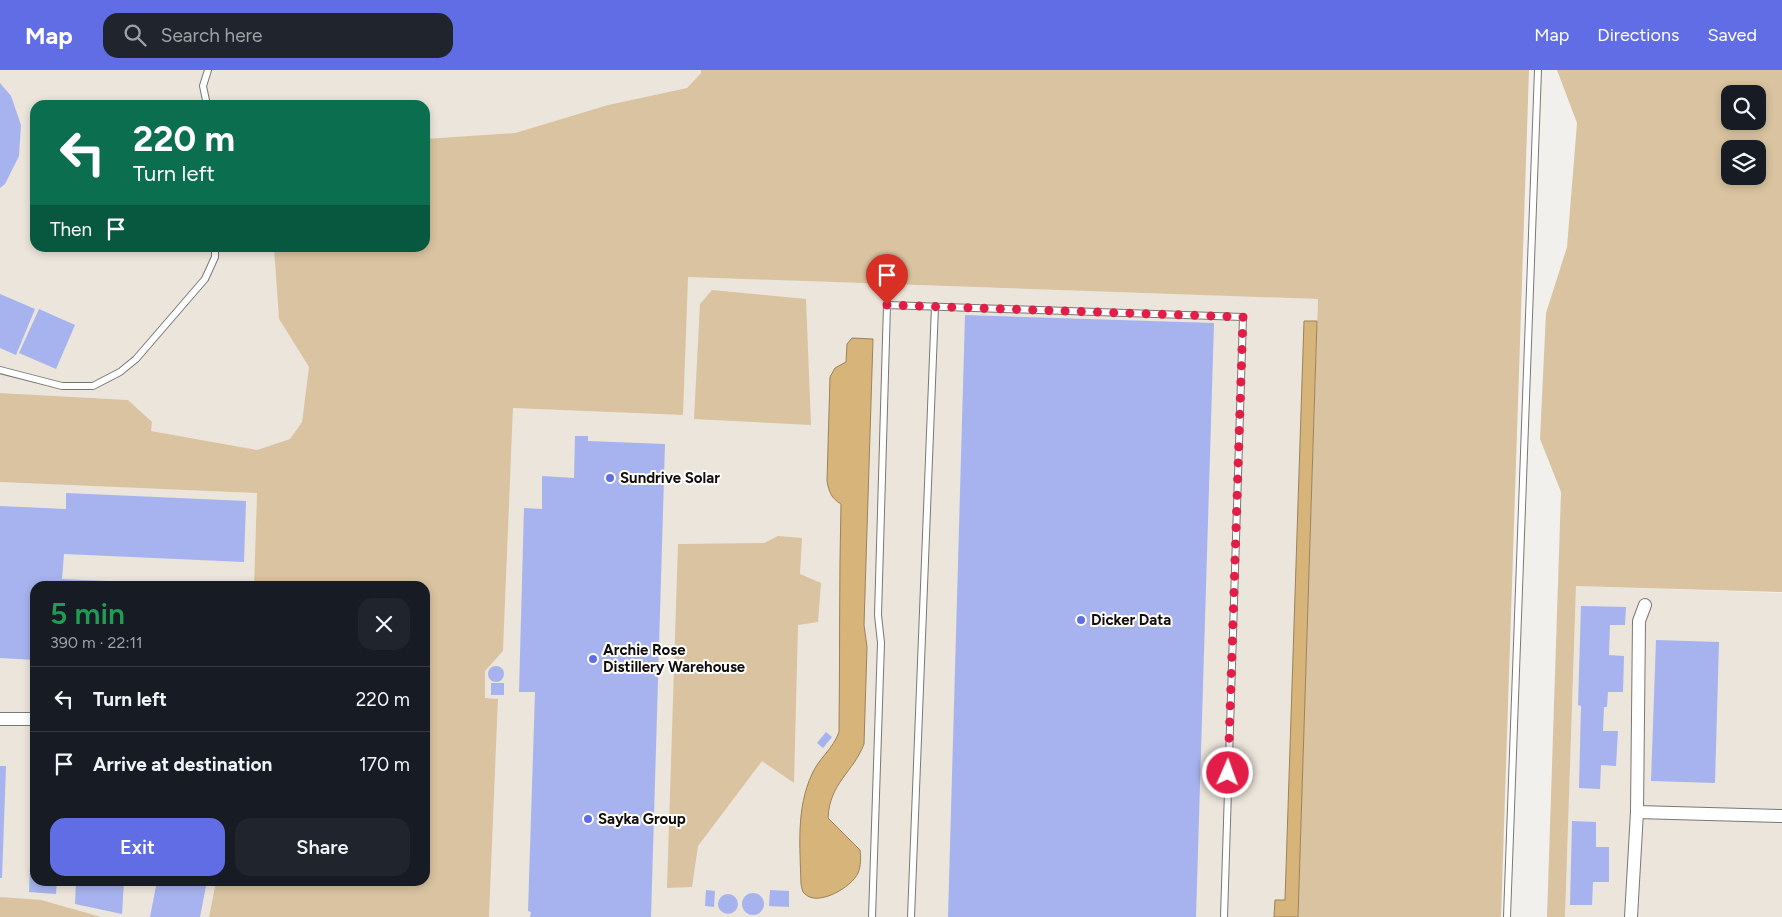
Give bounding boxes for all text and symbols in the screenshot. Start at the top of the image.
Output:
search box [103,13,453,58]
text: Map [25,21,73,50]
icon: search [121,21,149,49]
text: Search here [161,24,262,47]
text: Map [1534,24,1569,46]
text: Directions [1597,24,1679,46]
text: Saved [1707,24,1757,46]
map controls [1721,85,1766,185]
button: search [1721,85,1766,130]
text: 220 m [133,118,235,160]
icon: left [50,120,115,185]
button: layers [1721,140,1766,185]
text: Turn left [133,160,215,187]
icon: arrive [102,215,130,243]
text: Then [50,218,92,241]
pin [866,254,908,305]
icon: arrive [873,261,901,289]
place label: Sundrive Solar [620,469,720,487]
marker: Sundrive Solar [604,472,616,484]
text: 5 min [50,595,125,632]
button: close [358,598,410,650]
place label: Dicker Data [1091,611,1171,629]
marker: Dicker Data [1075,614,1087,626]
text: 390 m · 22:11 [50,633,143,652]
place label: Archie Rose Distillery Warehouse [603,641,746,676]
marker: Archie Rose Distillery Warehouse [587,653,599,665]
icon: left [50,685,78,713]
text: Turn left [93,688,167,711]
text: 220 m [356,688,410,711]
position arrow [1201,746,1253,798]
icon: arrive [50,750,78,778]
text: Arrive at destination [93,753,272,776]
text: 170 m [359,753,410,776]
place label: Sayka Group [598,810,686,828]
marker: Sayka Group [582,813,594,825]
button: Exit [50,818,225,876]
button: Share [235,818,410,876]

